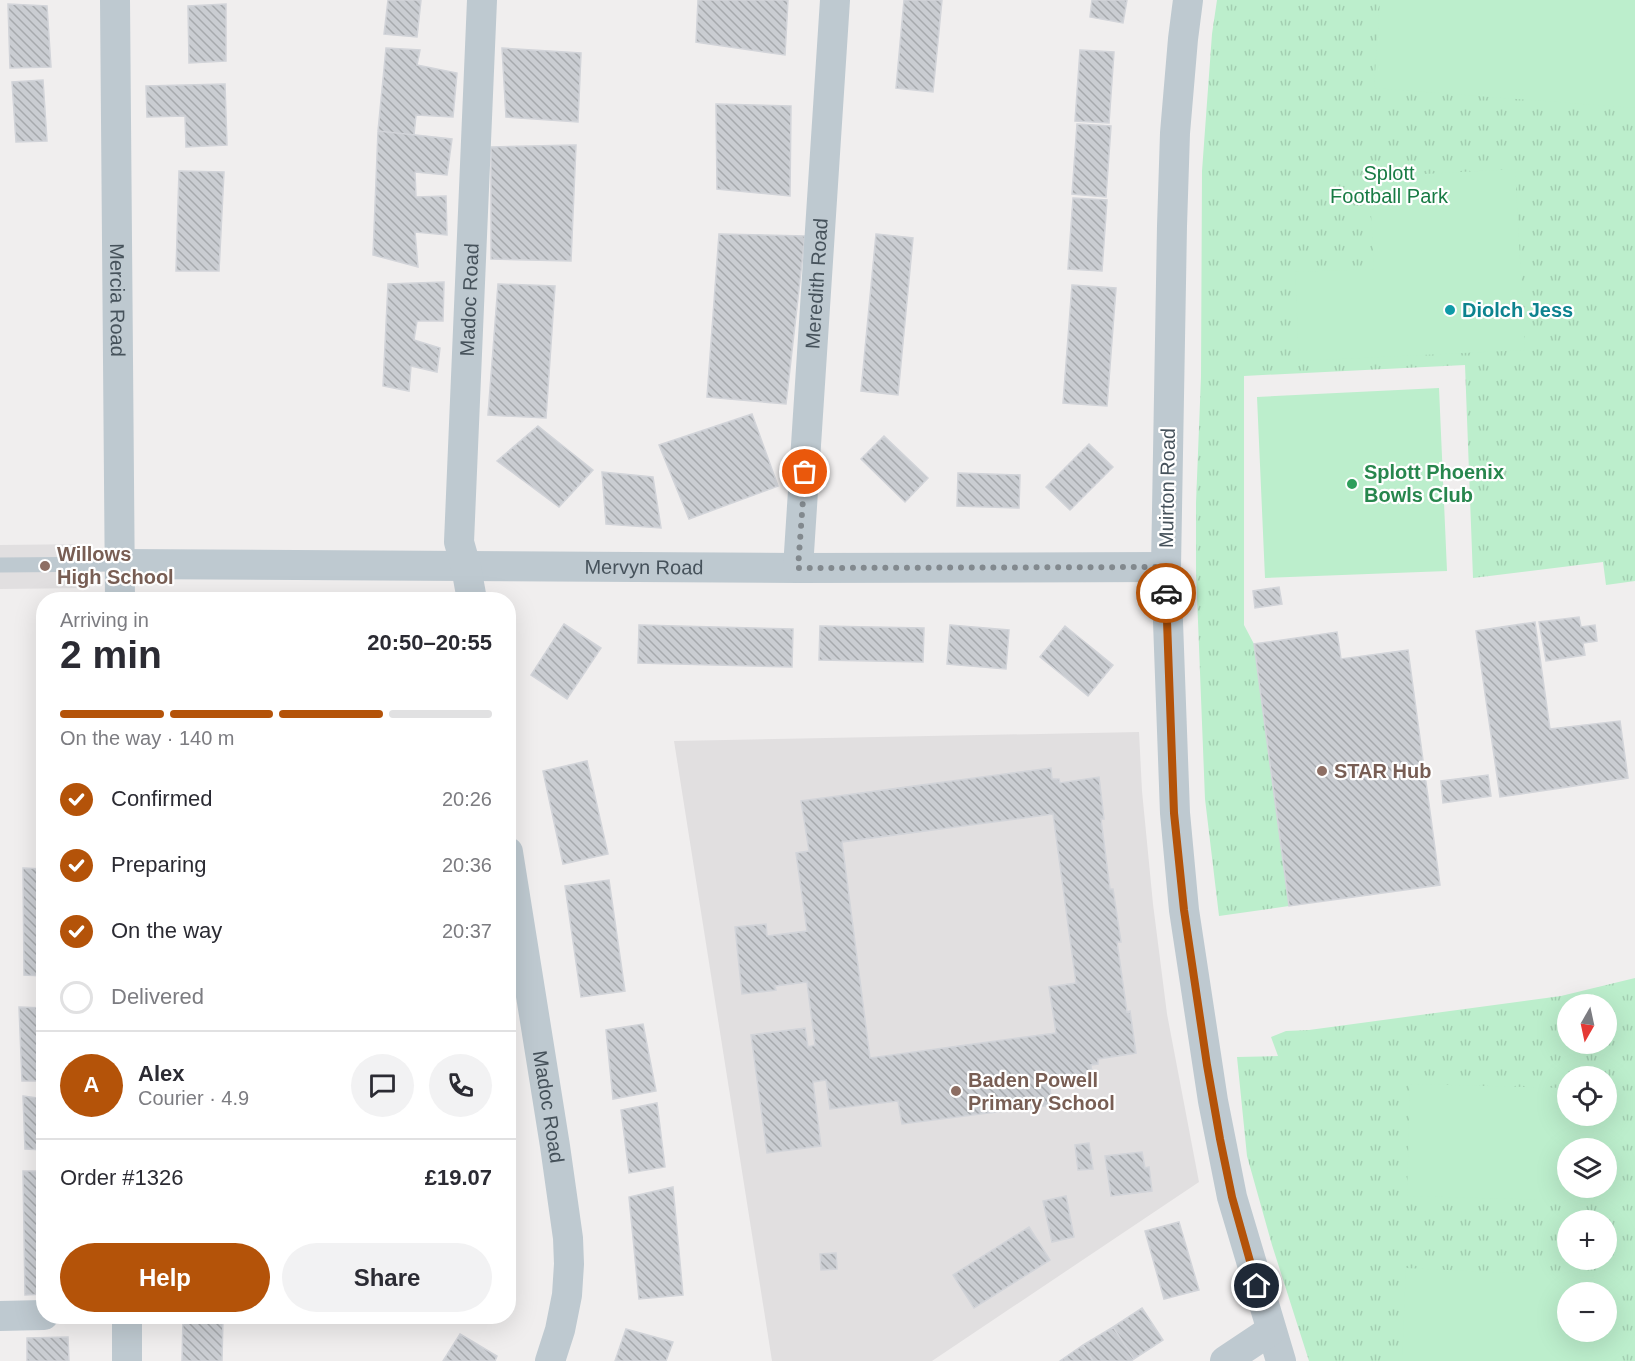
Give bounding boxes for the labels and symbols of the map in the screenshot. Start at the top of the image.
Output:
park label: Splott Football Park [1330,162,1449,207]
street label: Meredith Road [801,217,832,350]
street label: Mercia Road [106,243,129,357]
street label: Madoc Road [456,243,483,357]
place label: Diolch Jess [1462,299,1573,321]
marker: Diolch Jess [1443,303,1457,317]
street label: Muirton Road [1155,428,1179,548]
pin [779,446,830,497]
place label: Splott Phoenix Bowls Club [1364,461,1504,506]
marker: Splott Phoenix Bowls Club [1345,477,1359,491]
place label: Willows High School [57,543,174,588]
street label: Mervyn Road [584,556,704,578]
marker: Willows High School [38,559,52,573]
courier [1136,563,1196,623]
place label: STAR Hub [1334,760,1431,782]
marker: STAR Hub [1315,764,1329,778]
north arrow [1557,994,1617,1054]
street label: Madoc Road [529,1049,568,1164]
place label: Baden Powell Primary School [968,1069,1115,1114]
marker: Baden Powell Primary School [949,1084,963,1098]
pin [1231,1260,1282,1311]

